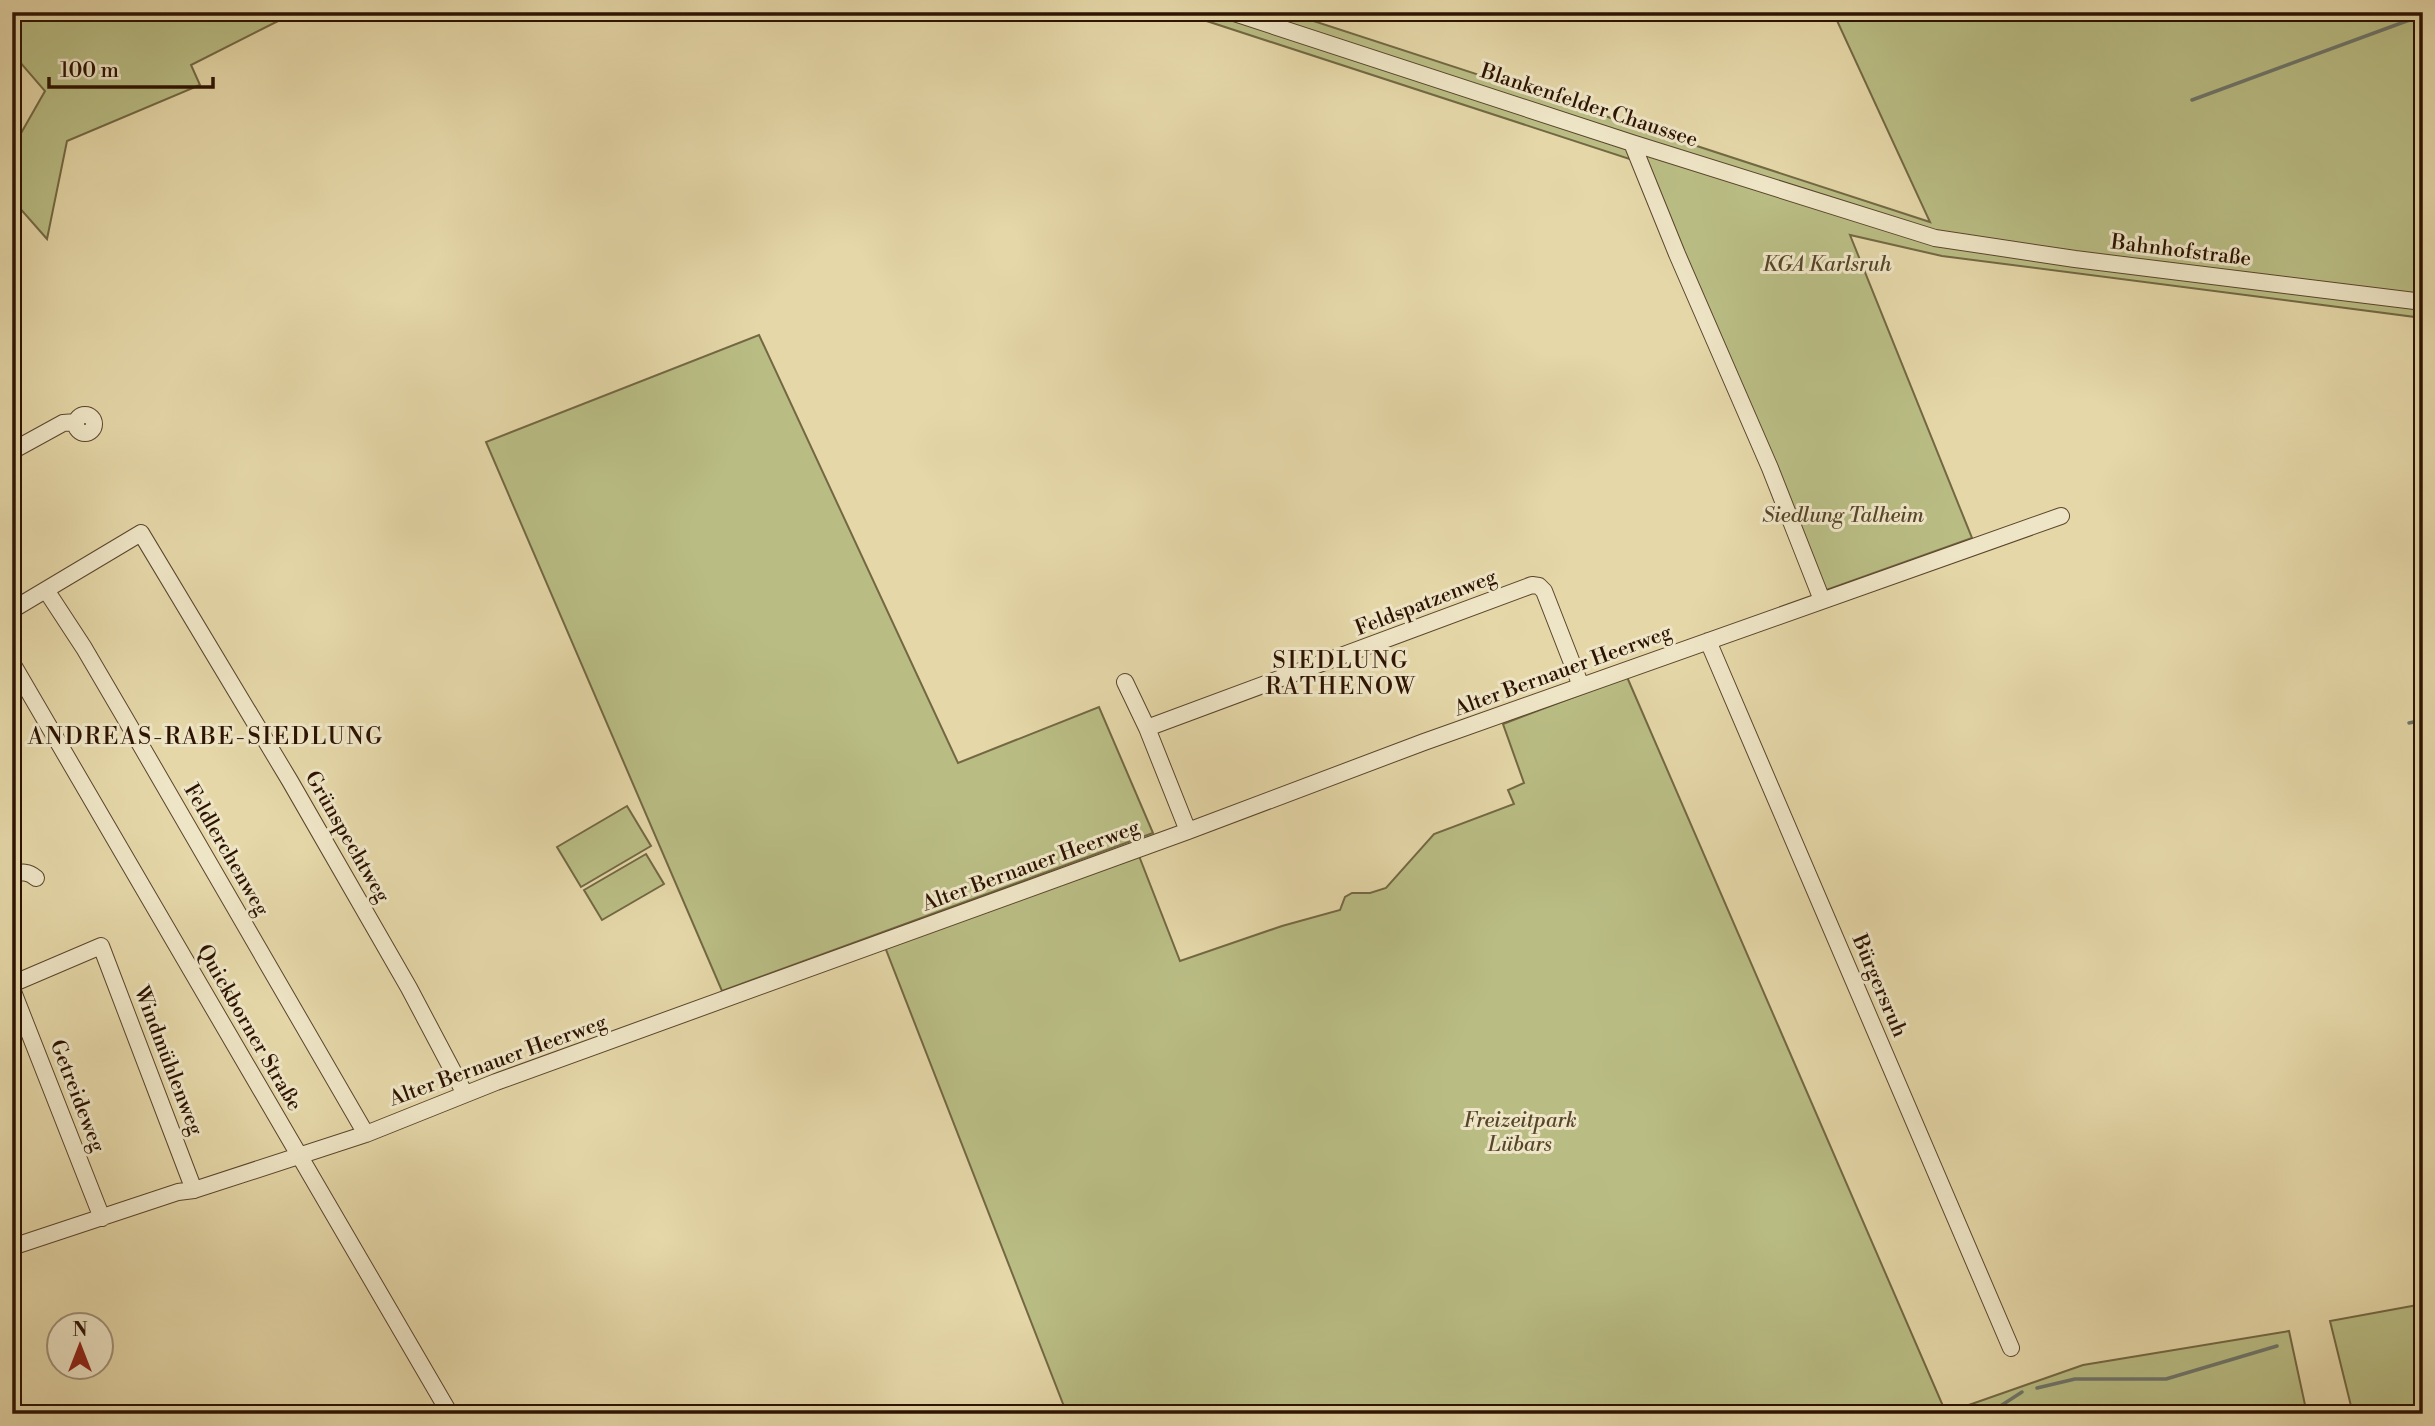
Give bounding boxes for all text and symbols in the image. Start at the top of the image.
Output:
scale bar [49,46,214,90]
text: 100 m [60,58,119,84]
street label: Blankenfelder Chaussee [1476,58,1701,153]
street label: Bahnhofstraße [2108,229,2253,272]
park label: KGA Karlsruh [1763,252,1892,278]
park label: Siedlung Talheim [1762,503,1925,529]
street label: Feldspatzenweg [1352,564,1501,642]
street label: Alter Bernauer Heerweg [1450,619,1675,723]
district label: SIEDLUNG RATHENOW [1265,647,1417,701]
district label: ANDREAS-RABE-SIEDLUNG [27,723,384,751]
street label: Grünspechtweg [299,767,395,908]
street label: Feldlerchenweg [178,779,274,921]
street label: Alter Bernauer Heerweg [918,814,1143,918]
street label: Bürgersruh [1845,930,1913,1042]
street label: Quickborner Straße [191,940,307,1116]
street label: Windmühlenweg [127,982,208,1139]
street label: Alter Bernauer Heerweg [385,1009,610,1113]
street label: Getreideweg [44,1036,110,1156]
park label: Freizeitpark Lübars [1463,1108,1577,1158]
north arrow [46,1310,116,1380]
text: N [72,1318,88,1342]

